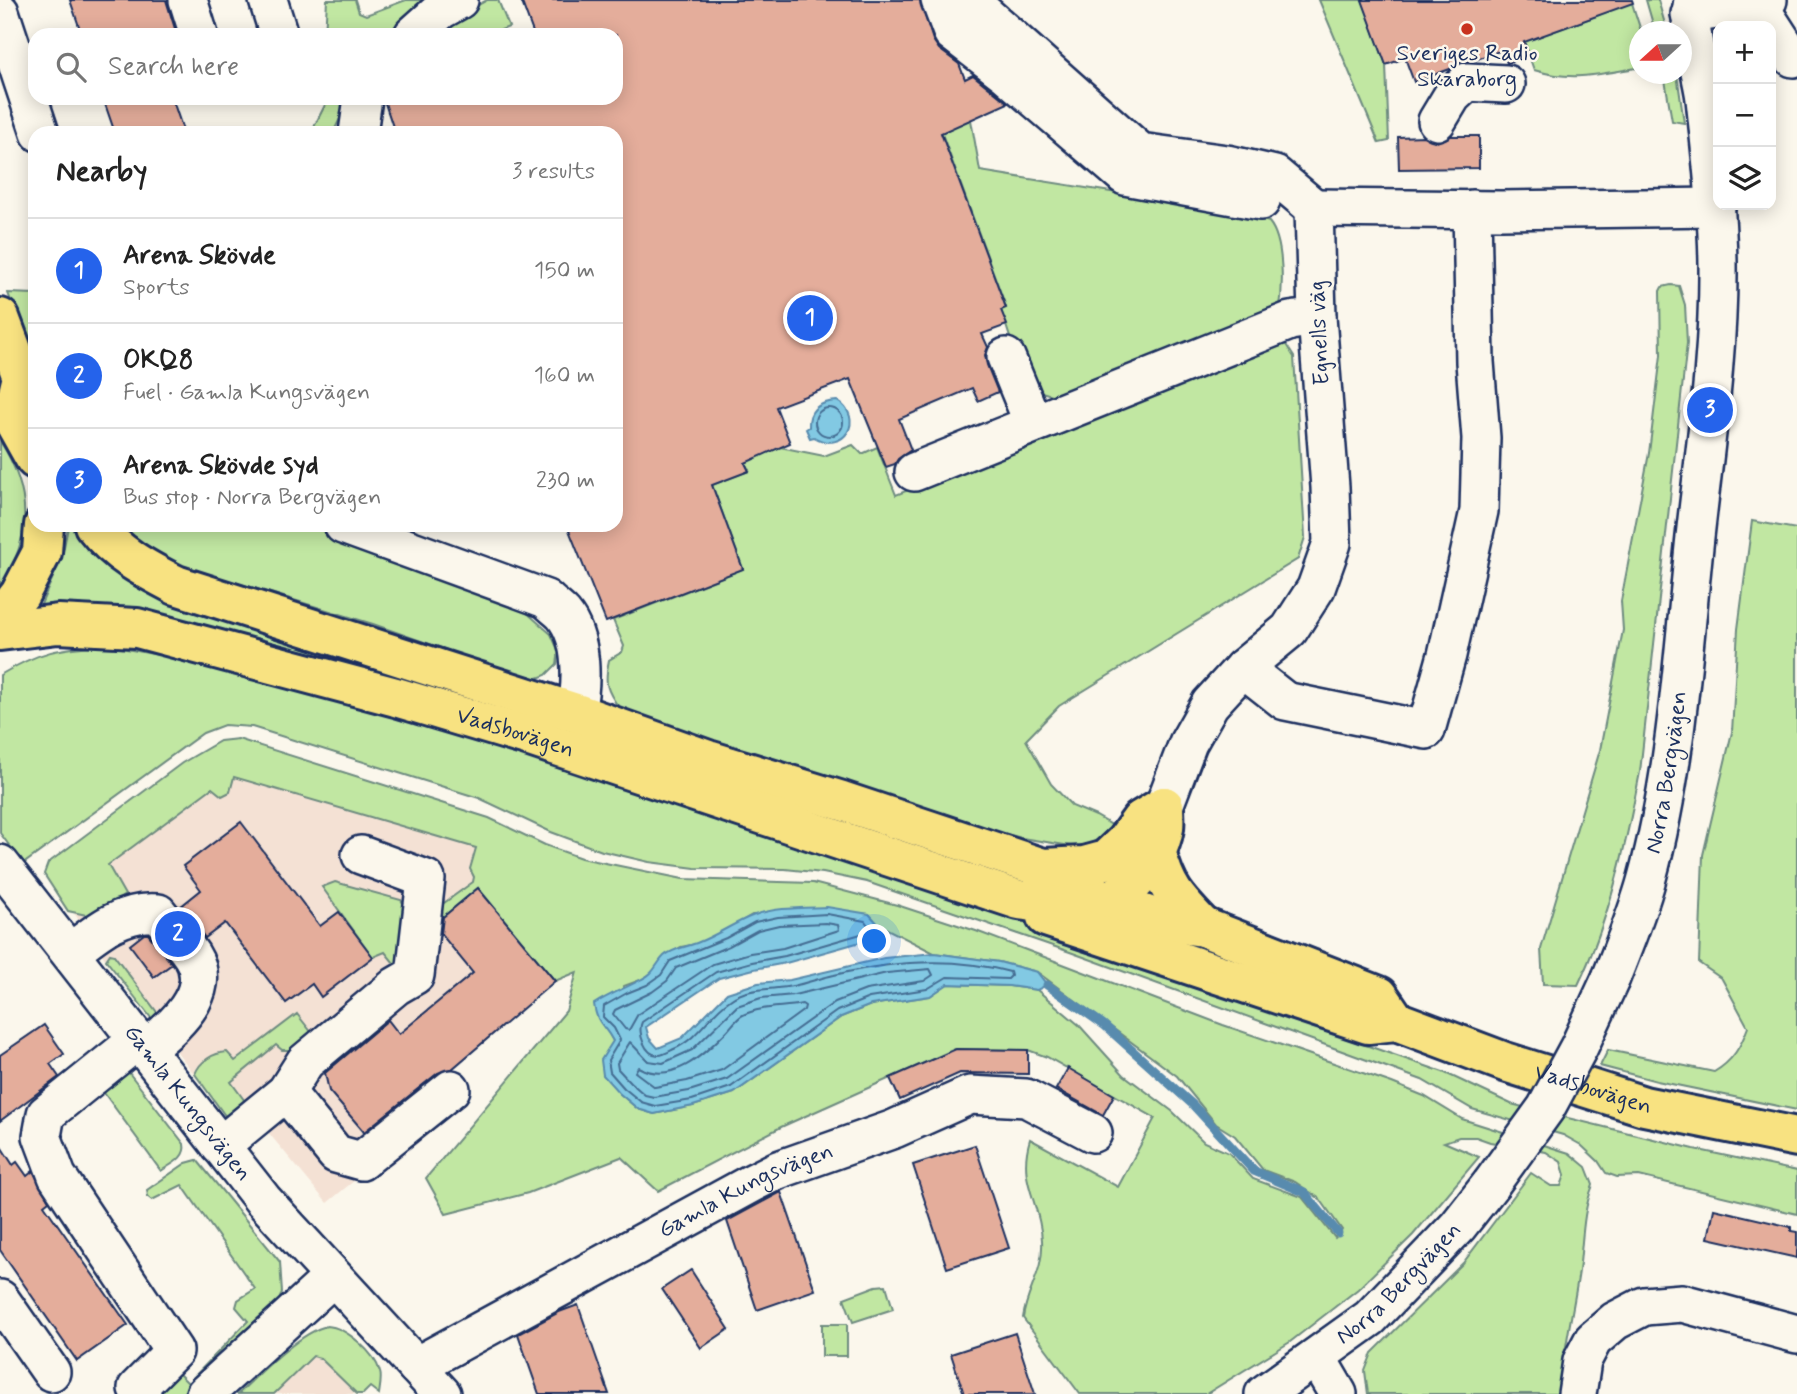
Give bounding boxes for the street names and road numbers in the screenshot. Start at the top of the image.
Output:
street label: Egnells väg [1302,280,1338,386]
street label: Norra Bergvägen [1639,689,1695,857]
street label: Vadsbovägen [453,701,578,766]
street label: Gamla Kungsvägen [117,1019,258,1188]
street label: Vadsbovägen [1530,1057,1654,1122]
street label: Gamla Kungsvägen [653,1137,838,1246]
street label: Norra Bergvägen [1331,1216,1469,1352]

